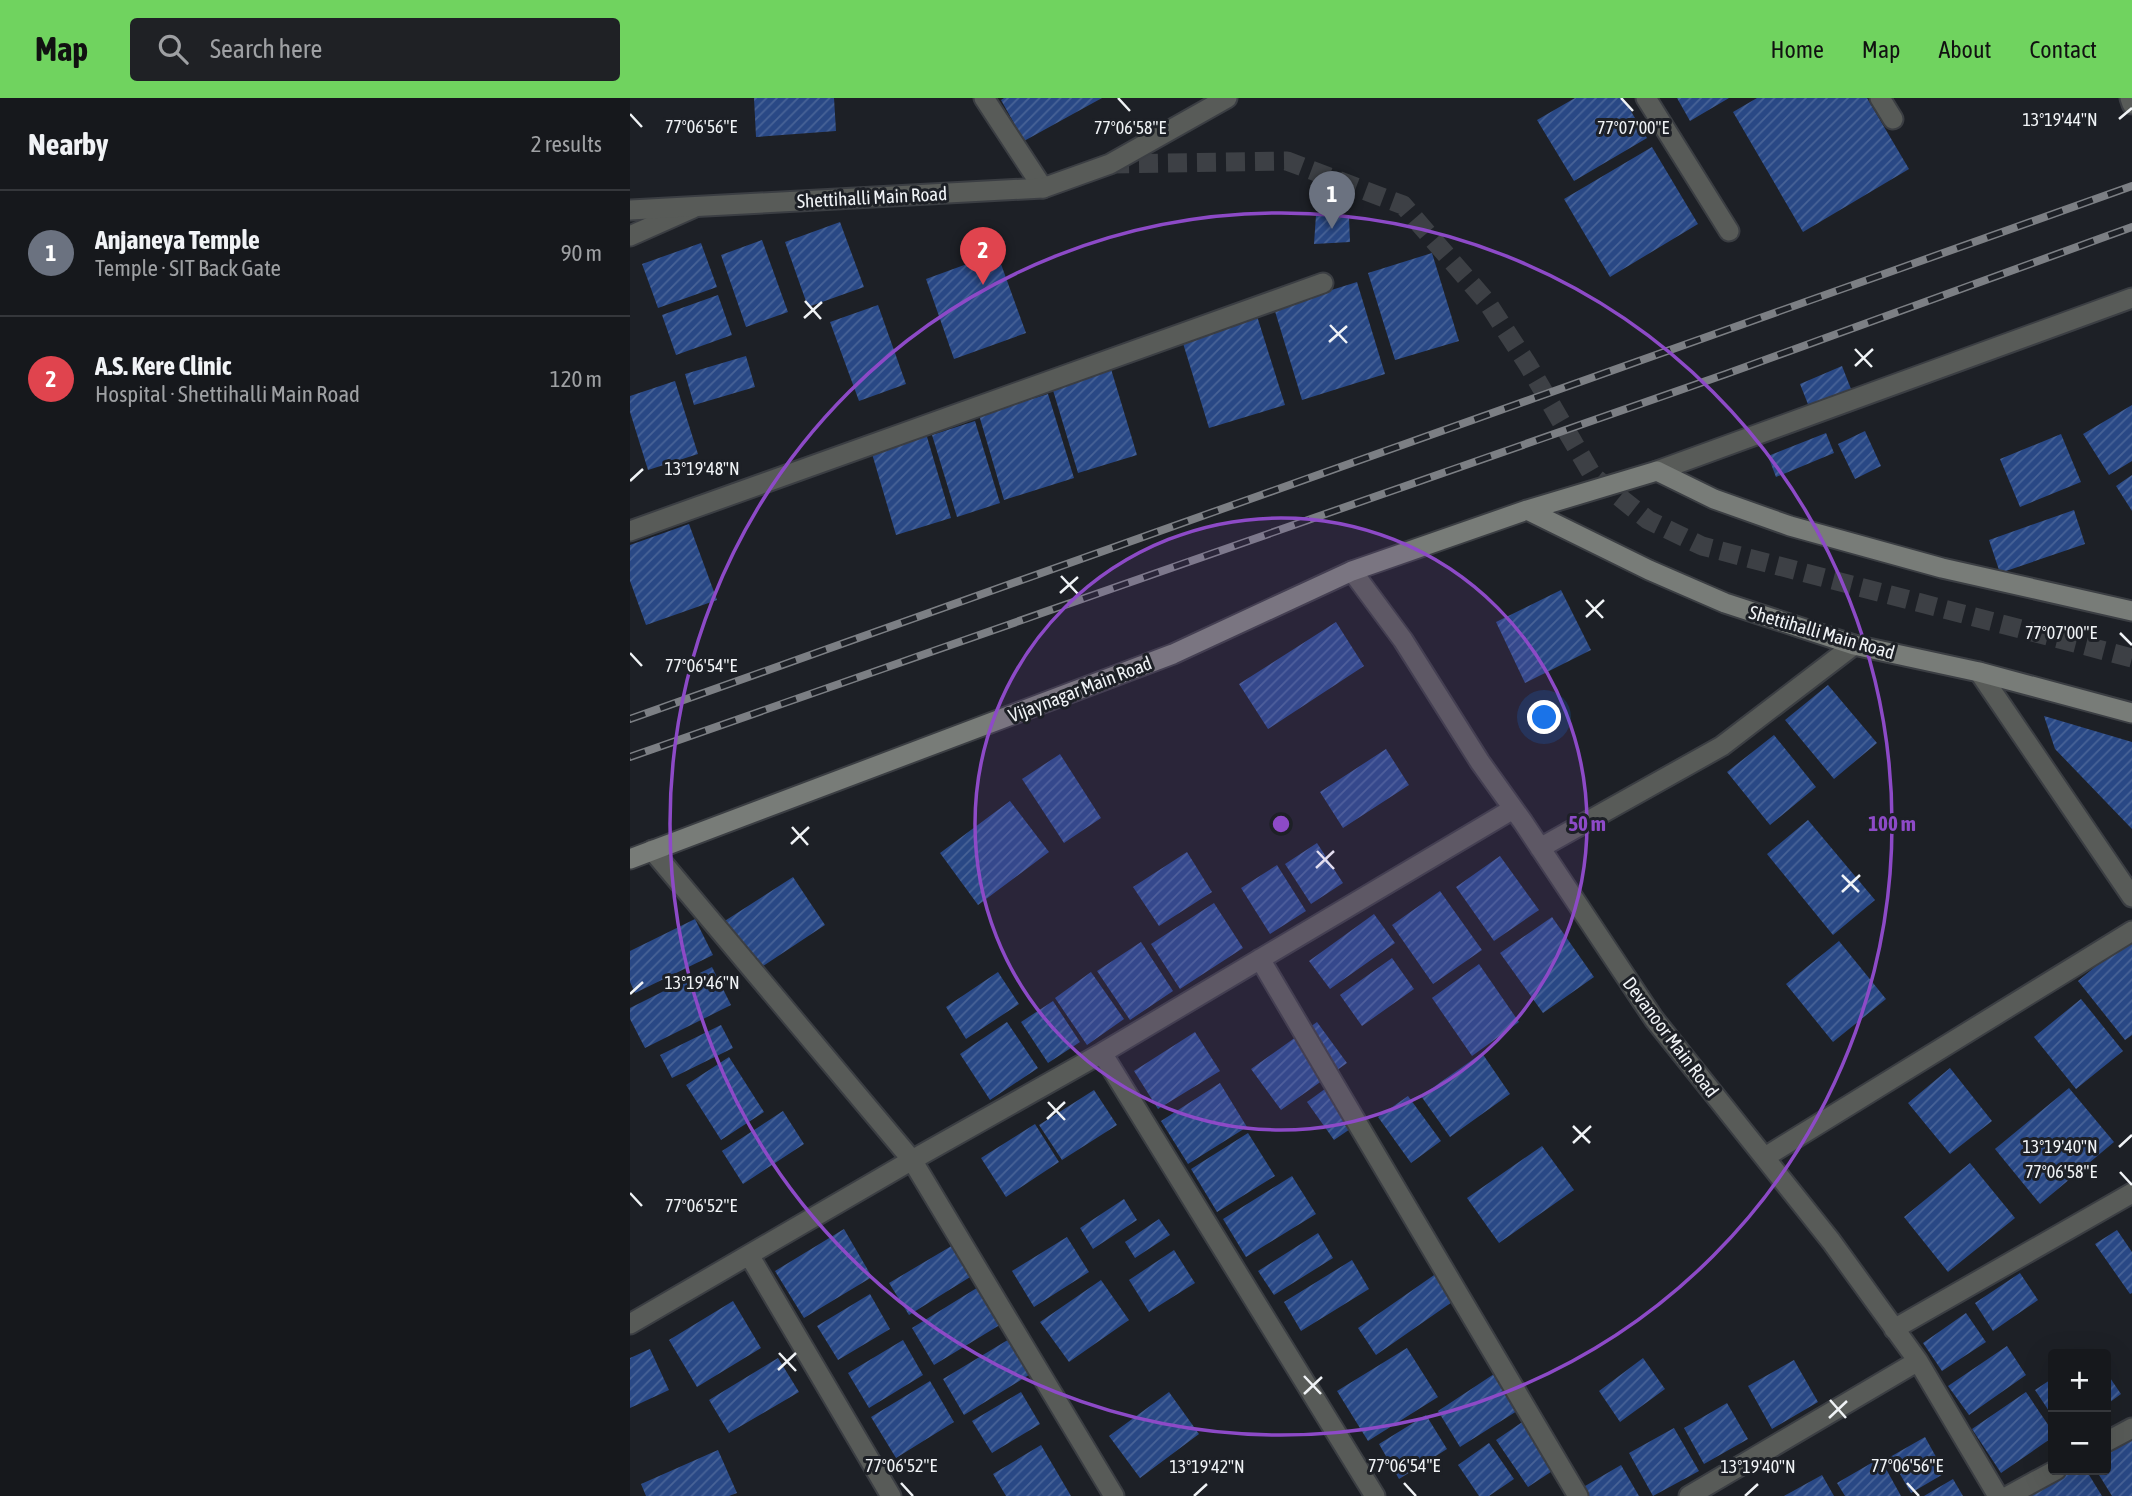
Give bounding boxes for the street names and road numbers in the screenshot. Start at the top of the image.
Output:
street label: Shettihalli Main Road [796,182,948,212]
street label: Shettihalli Main Road [1747,601,1897,663]
street label: Vijaynagar Main Road [1005,652,1155,726]
street label: Devanoor Main Road [1619,973,1723,1101]

